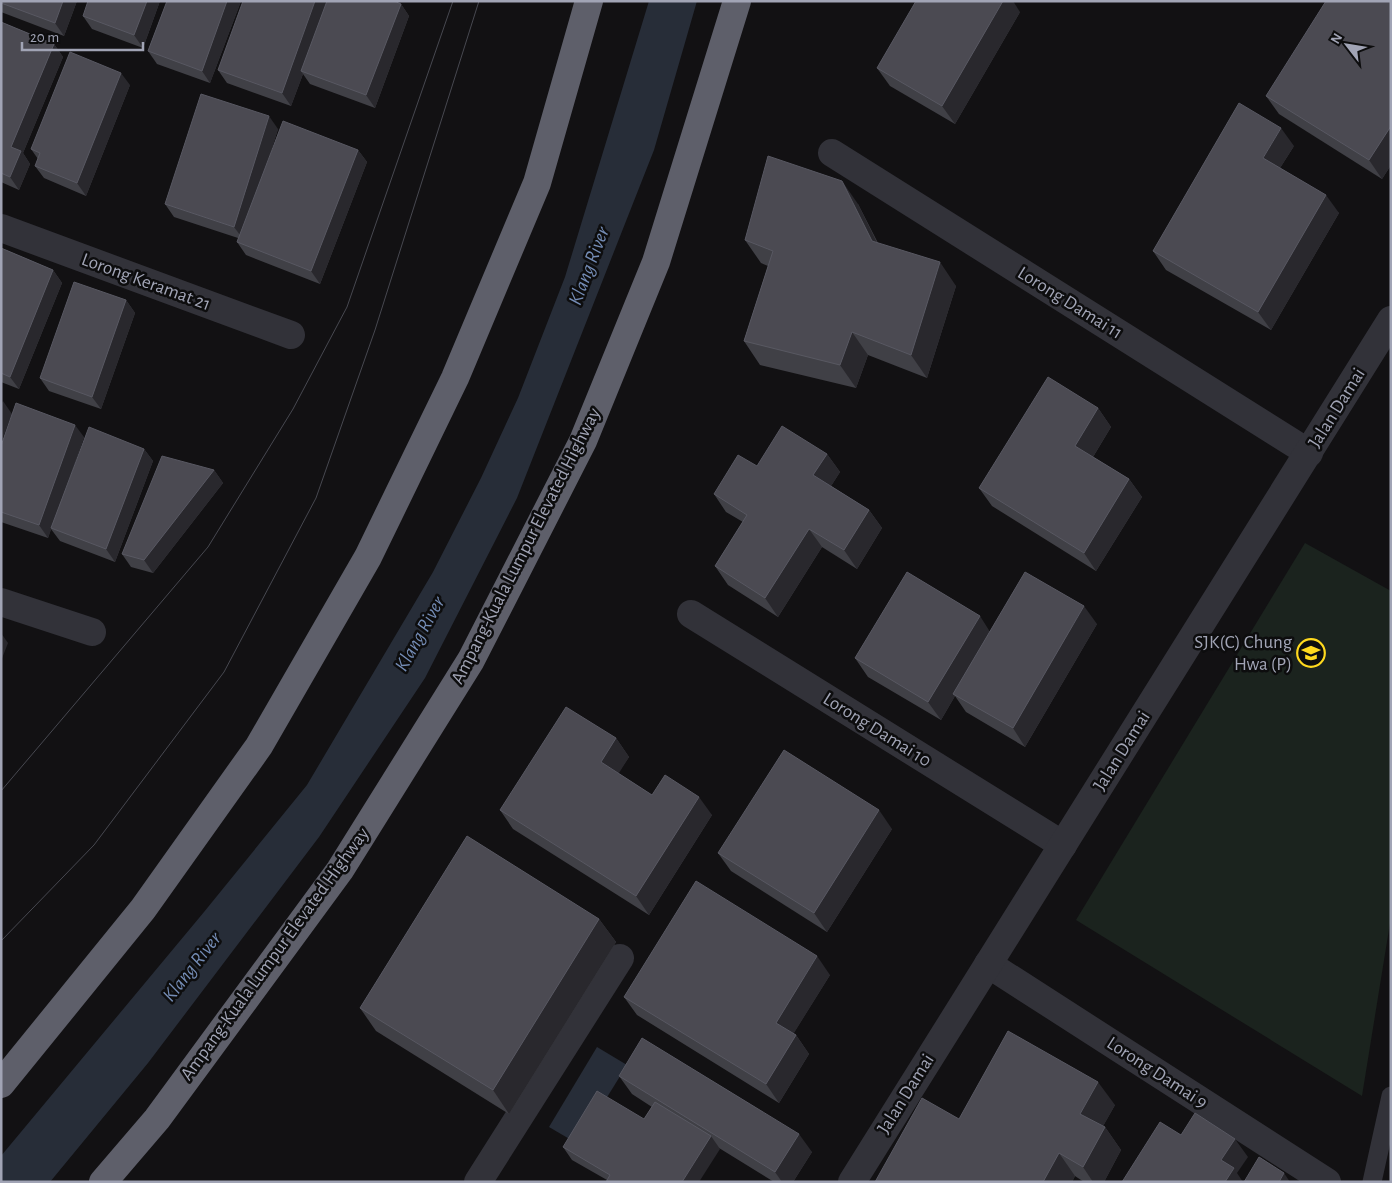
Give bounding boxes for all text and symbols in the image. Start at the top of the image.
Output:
scale bar [22,20,144,52]
north arrow [1322,20,1372,70]
text: 20 m [30,30,59,45]
text: N [1328,31,1345,47]
water label: Klang River [565,224,613,308]
street label: Lorong Keramat 21 [79,250,213,314]
street label: Lorong Damai 11 [1014,263,1126,343]
street label: Jalan Damai [1305,365,1369,451]
street label: Ampang-Kuala Lumpur Elevated Highway [448,405,604,687]
water label: Klang River [391,593,449,675]
place label: SJK(C) Chung Hwa (P) [1194,633,1293,674]
school or university icon: SJK(C) Chung Hwa (P) [1296,638,1326,668]
street label: Lorong Damai 10 [820,689,934,771]
street label: Jalan Damai [1090,708,1154,794]
street label: Ampang-Kuala Lumpur Elevated Highway [177,824,373,1084]
water label: Klang River [159,928,225,1005]
street label: Lorong Damai 9 [1103,1034,1211,1113]
street label: Jalan Damai [874,1051,938,1137]

